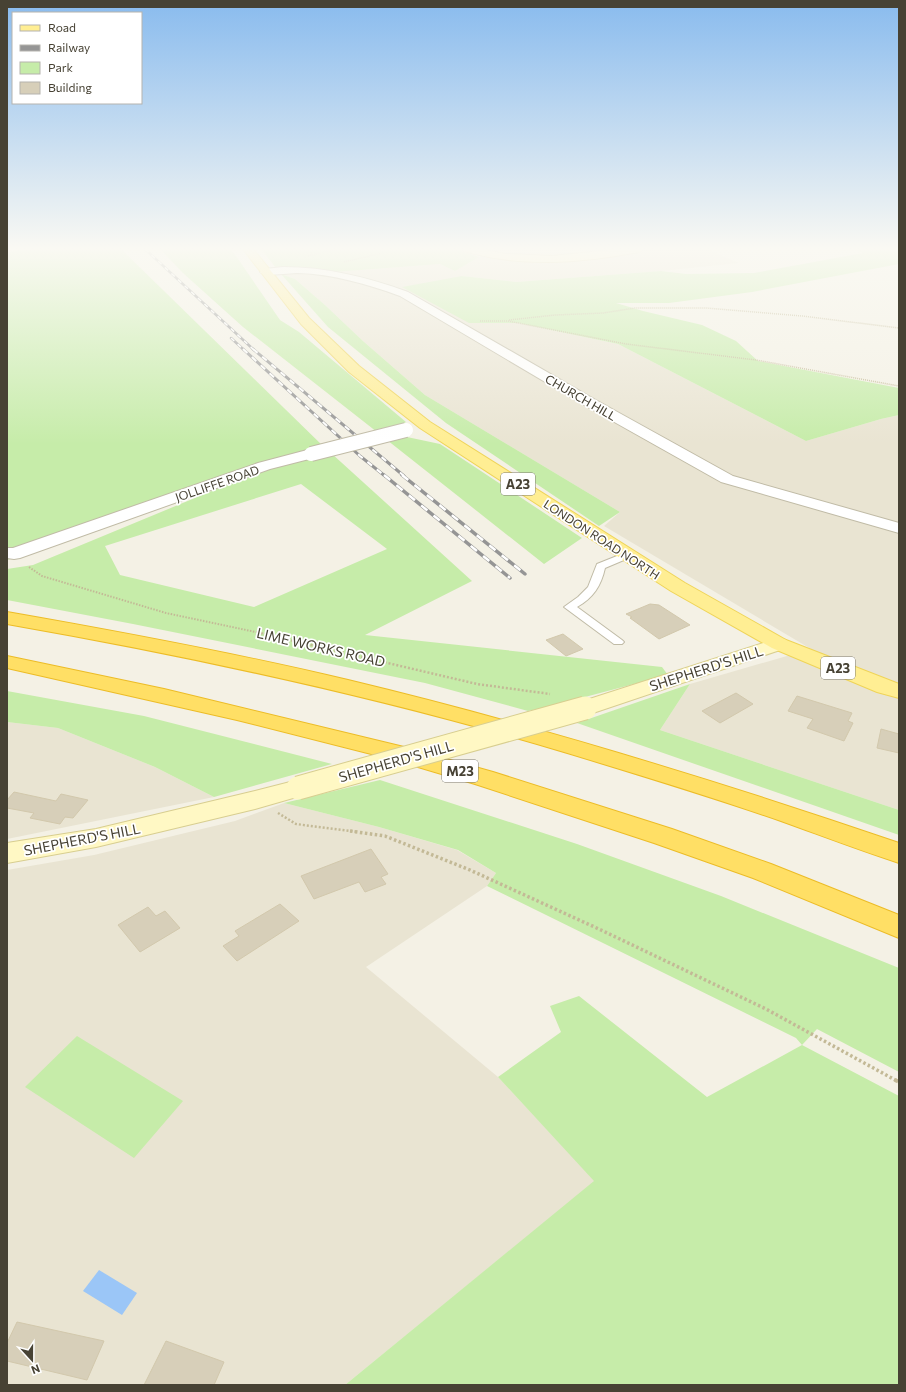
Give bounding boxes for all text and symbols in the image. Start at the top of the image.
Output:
legend [12,12,142,104]
text: Road [48,20,76,34]
text: Railway [48,40,90,54]
text: Park [48,60,74,74]
text: Building [48,80,92,94]
street label: CHURCH HILL [543,371,619,423]
street label: JOLLIFFE ROAD [173,462,261,505]
road number: A23 [501,473,535,495]
street label: LONDON ROAD NORTH [541,496,663,582]
street label: LIME WORKS ROAD [255,624,387,670]
street label: SHEPHERD'S HILL [647,642,765,694]
road number: A23 [821,657,855,679]
street label: SHEPHERD'S HILL [337,737,455,785]
road number: M23 [442,760,478,782]
street label: SHEPHERD'S HILL [22,819,142,859]
north arrow [12,1340,52,1380]
text: N [30,1362,42,1377]

